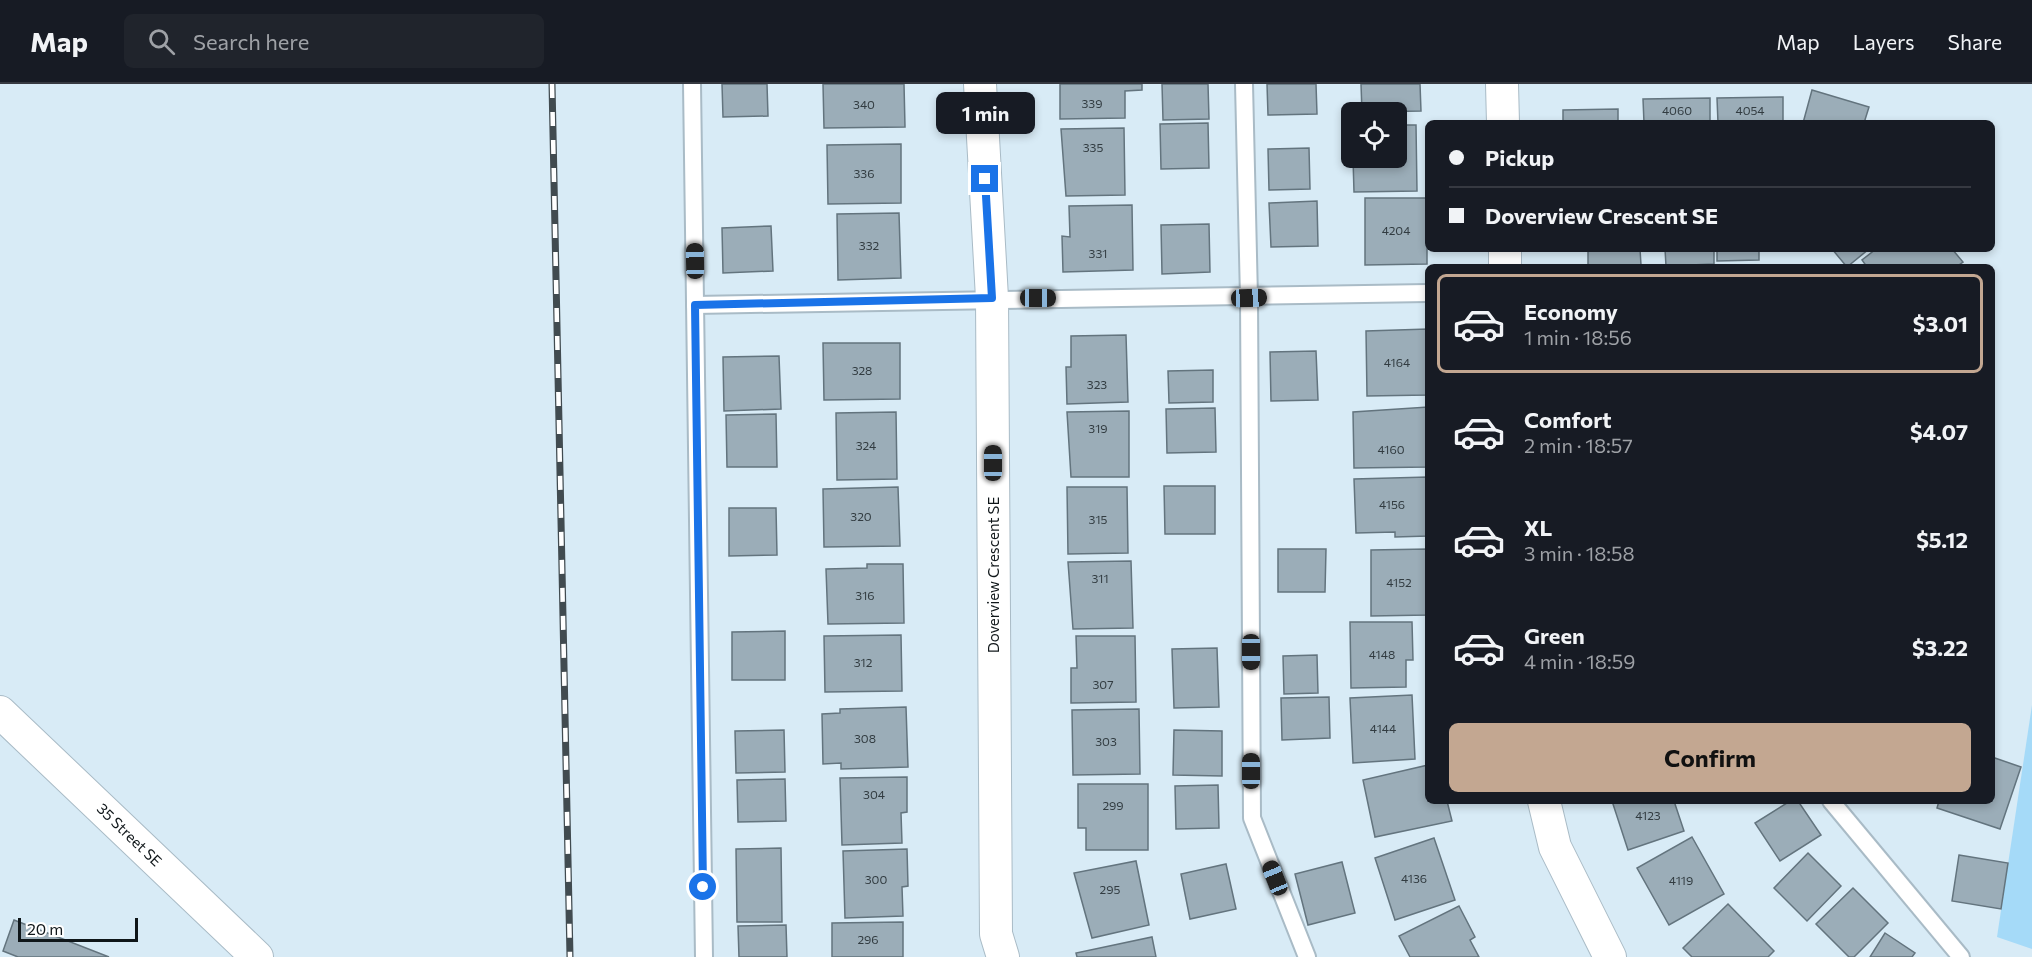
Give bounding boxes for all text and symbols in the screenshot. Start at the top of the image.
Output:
search box [124,14,544,68]
text: Map [30,24,88,58]
icon: search [145,25,178,58]
text: Search here [193,28,309,55]
text: Map [1776,29,1820,54]
text: Layers [1853,29,1915,54]
text: Share [1948,29,2002,54]
callout: 1 min [936,92,1034,134]
house number: 339 [1082,96,1102,110]
house number: 340 [853,97,875,111]
text: 1 min [962,101,1009,125]
map controls [1341,102,1407,168]
button: locate [1341,102,1407,168]
house number: 4060 [1662,103,1692,117]
house number: 4054 [1735,103,1765,117]
house number: 335 [1083,140,1103,154]
text: Pickup [1485,144,1554,171]
route end [971,165,998,192]
house number: 336 [854,166,874,180]
text: Doverview Crescent SE [1485,202,1718,229]
house number: 4204 [1382,223,1410,237]
house number: 332 [859,238,879,252]
car [686,243,704,279]
house number: 331 [1089,246,1107,260]
car [1231,288,1267,308]
car [1020,289,1056,307]
icon: car [1452,297,1506,351]
text: Economy [1524,298,1618,325]
text: $3.01 [1913,310,1968,337]
text: 1 min · 18:56 [1524,325,1632,349]
house number: 4164 [1384,355,1410,369]
house number: 328 [852,363,872,377]
house number: 323 [1087,377,1107,391]
icon: car [1452,405,1506,459]
text: Comfort [1524,406,1612,433]
text: $4.07 [1910,418,1968,445]
house number: 319 [1088,421,1108,435]
text: 2 min · 18:57 [1524,433,1633,457]
house number: 324 [856,438,876,452]
house number: 4160 [1377,442,1405,456]
car [984,445,1002,481]
street label: Doverview Crescent SE [984,497,1002,653]
house number: 4156 [1379,497,1405,511]
house number: 320 [850,509,872,523]
house number: 315 [1089,512,1108,526]
icon: car [1452,513,1506,567]
text: XL [1524,514,1552,541]
text: $5.12 [1916,526,1968,553]
text: 3 min · 18:58 [1524,541,1635,565]
house number: 311 [1091,571,1109,585]
house number: 4152 [1386,575,1412,589]
house number: 316 [855,588,875,602]
icon: car [1452,621,1506,675]
text: Green [1524,622,1585,649]
car [1242,634,1260,670]
text: $3.22 [1912,634,1968,661]
house number: 4148 [1369,647,1395,661]
text: 4 min · 18:59 [1524,649,1635,673]
house number: 312 [854,655,873,669]
house number: 307 [1093,677,1113,691]
house number: 4144 [1370,721,1396,735]
button: Confirm [1449,723,1971,792]
house number: 308 [854,731,876,745]
house number: 303 [1095,734,1117,748]
car [1242,753,1260,789]
house number: 304 [863,787,885,801]
house number: 299 [1102,798,1124,812]
street label: 35 Street SE [94,799,166,870]
house number: 4123 [1635,808,1661,822]
car [1260,858,1290,898]
house number: 4136 [1401,871,1427,885]
house number: 300 [865,872,887,886]
route start [689,873,716,900]
house number: 4119 [1669,873,1693,887]
house number: 295 [1100,882,1120,896]
scale bar [18,915,138,942]
text: 20 m [27,919,63,938]
house number: 296 [857,932,879,946]

